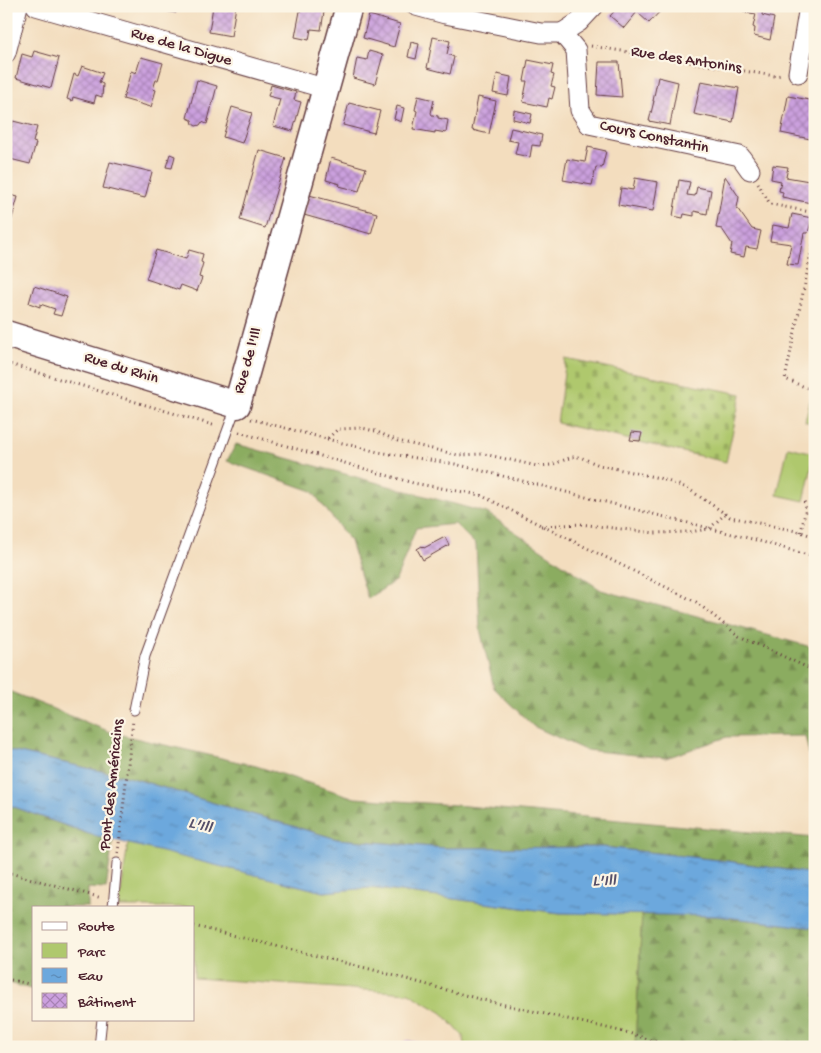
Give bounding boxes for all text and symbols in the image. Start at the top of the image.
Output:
street label: Rue de la Digue [128,24,234,72]
street label: Rue des Antonins [629,43,744,79]
street label: Cours Constantin [598,117,711,159]
street label: Rue de l'Ill [231,326,267,396]
street label: Rue du Rhin [82,349,161,389]
street label: Pont des Américains [97,717,129,853]
water label: L'Ill [186,813,215,839]
water label: L'Ill [592,871,617,892]
legend [32,906,195,1020]
text: Route [78,918,115,936]
text: Parc [77,944,106,962]
text: Eau [78,968,103,986]
text: Bâtiment [77,994,137,1012]

